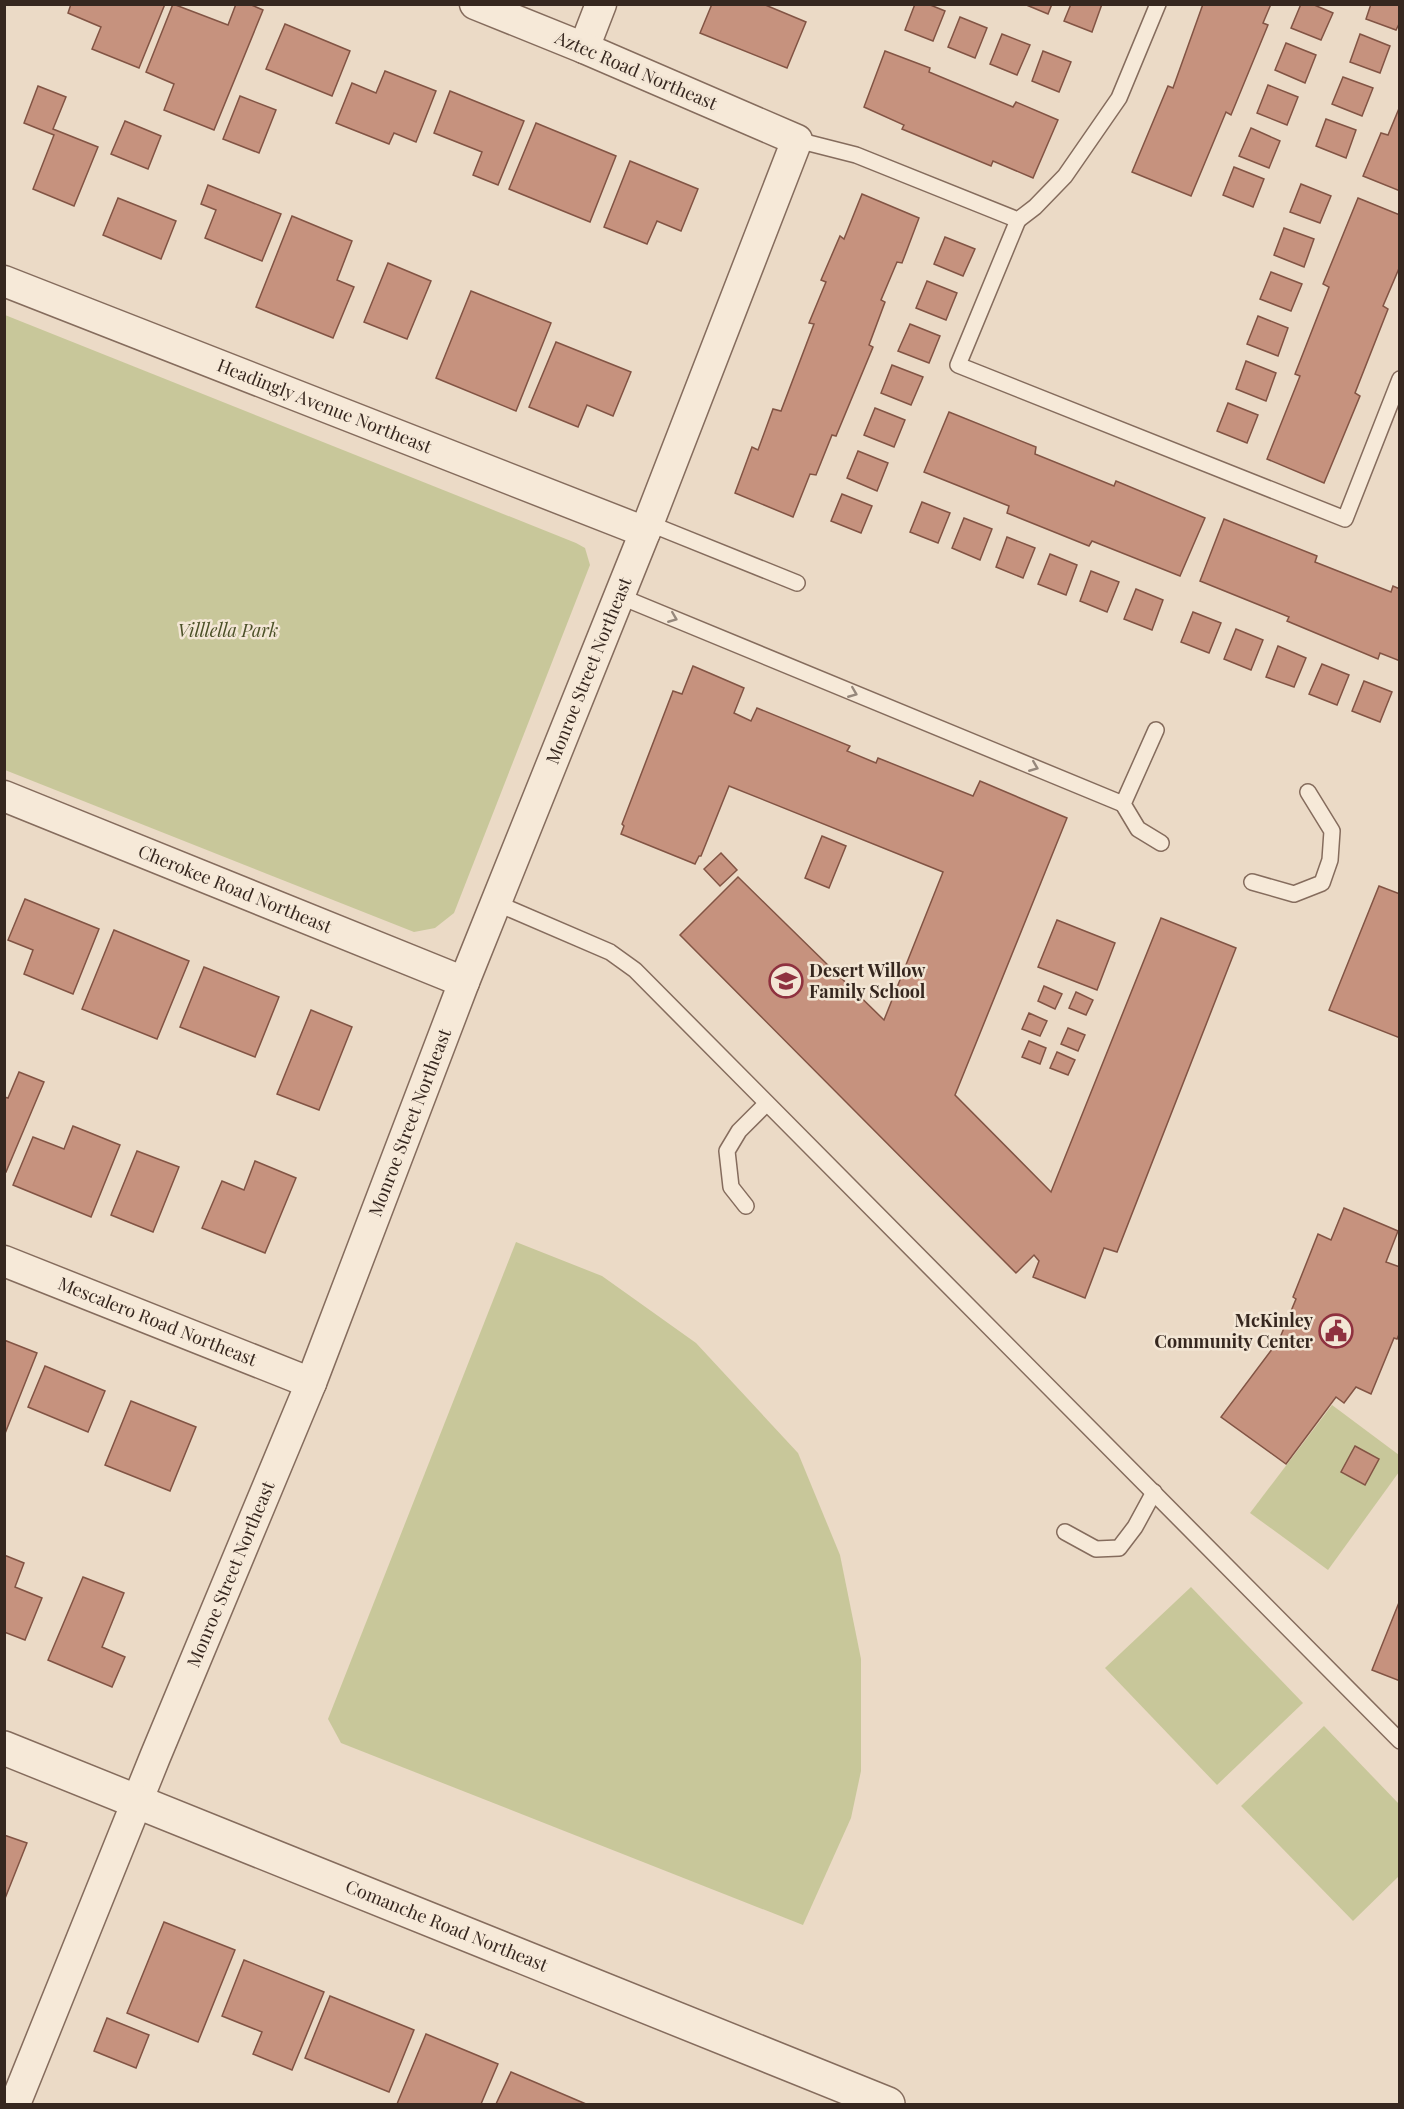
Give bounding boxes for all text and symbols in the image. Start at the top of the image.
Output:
street label: Aztec Road Northeast [551,25,722,115]
street label: Headingly Avenue Northeast [214,353,436,459]
street label: Monroe Street Northeast [540,573,637,767]
one-way arrow [667,611,678,623]
park label: Villlella Park [178,618,278,642]
one-way arrow [847,686,858,698]
one-way arrow [1027,760,1038,772]
street label: Cherokee Road Northeast [135,839,336,939]
place label: Desert Willow Family School [809,958,926,1003]
school or university icon: Desert Willow Family School [768,963,804,999]
street label: Monroe Street Northeast [363,1024,456,1220]
street label: Mescalero Road Northeast [55,1271,261,1371]
place label: McKinley Community Center [1154,1308,1314,1353]
public building icon: McKinley Community Center [1318,1313,1354,1349]
street label: Monroe Street Northeast [181,1477,280,1671]
street label: Comanche Road Northeast [342,1874,552,1977]

